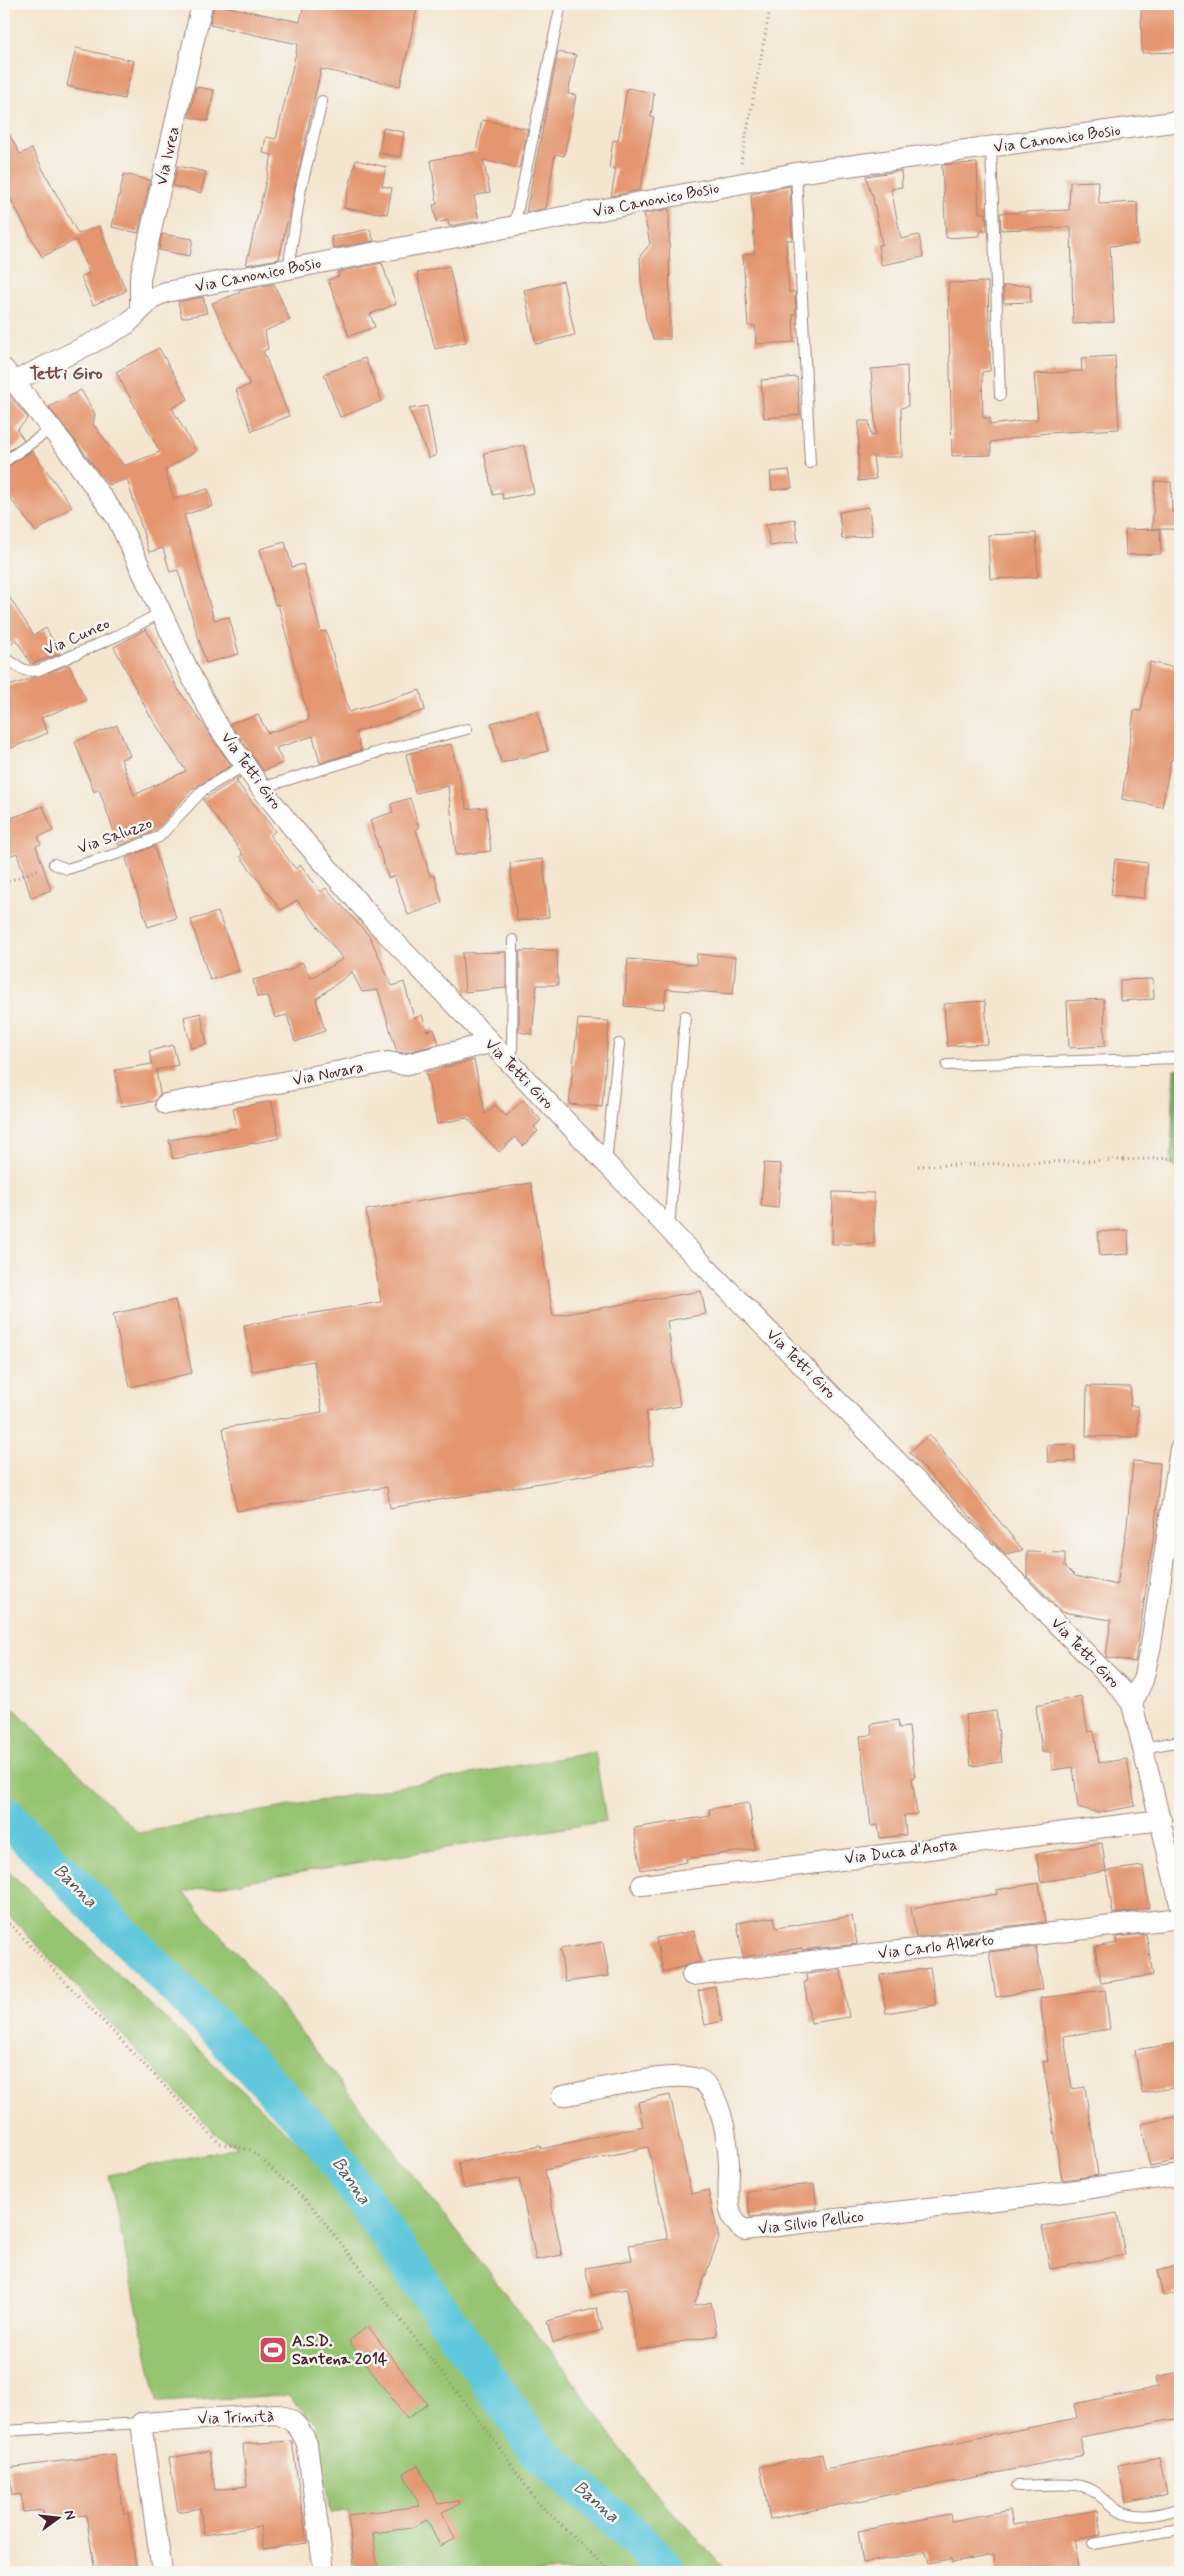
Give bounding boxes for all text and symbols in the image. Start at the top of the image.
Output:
street label: Via Canonico Bosio [992,120,1122,158]
street label: Via Ivrea [151,124,185,187]
street label: Via Canonico Bosio [591,177,721,223]
street label: Via Canonico Bosio [193,252,323,298]
district label: Tetti Giro [29,362,103,386]
street label: Via Cuneo [41,613,113,661]
street label: Via Tetti Giro [216,728,286,814]
street label: Via Saluzzo [75,813,155,859]
street label: Via Tetti Giro [480,1034,558,1114]
street label: Via Novara [291,1057,365,1091]
street label: Via Tetti Giro [762,1325,841,1404]
street label: Via Tetti Giro [1046,1613,1124,1693]
street label: Via Duca d'Aosta [843,1835,959,1869]
water label: Banna [48,1859,102,1913]
street label: Via Carlo Alberto [877,1929,995,1965]
water label: Banna [326,2153,376,2210]
street label: Via Silvio Pellico [757,2206,865,2240]
place label: A.S.D. Santena 2014 [292,2331,388,2370]
sports icon: A.S.D. Santena 2014 [258,2335,288,2365]
street label: Via Trinità [197,2406,275,2430]
water label: Banna [568,2476,624,2528]
north arrow [32,2494,82,2544]
text: N [60,2508,79,2522]

